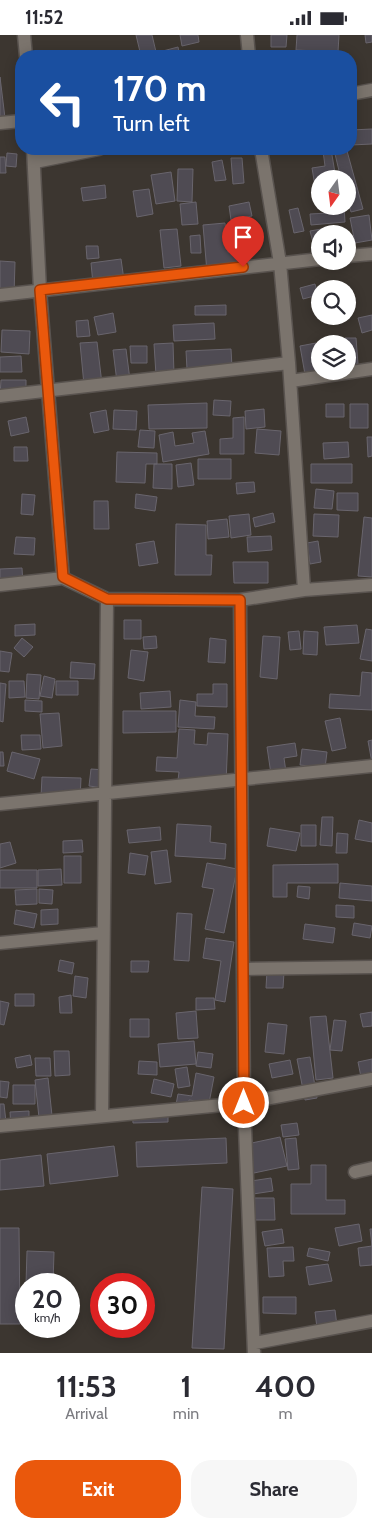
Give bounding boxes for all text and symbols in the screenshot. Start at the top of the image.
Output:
text: 11:52 [25,6,64,29]
text: 170 m [113,67,206,110]
icon: left [30,70,95,135]
text: Turn left [113,110,190,137]
north arrow [311,170,356,215]
map controls [311,170,356,380]
pin [222,216,264,267]
icon: arrive [229,223,257,251]
button: sound [311,225,356,270]
button: search [311,280,356,325]
button: layers [311,335,356,380]
position arrow [217,1076,269,1128]
speed limit sign: 30 [90,1273,155,1338]
text: 20 [32,1284,63,1314]
text: km/h [34,1310,61,1325]
text: 11:53 [56,1368,117,1405]
text: 1 [180,1368,192,1405]
text: 400 [255,1368,316,1405]
text: Arrival [65,1404,108,1423]
text: min [173,1404,199,1423]
text: m [279,1404,293,1423]
button: Exit [15,1460,181,1518]
button: Share [191,1460,357,1518]

